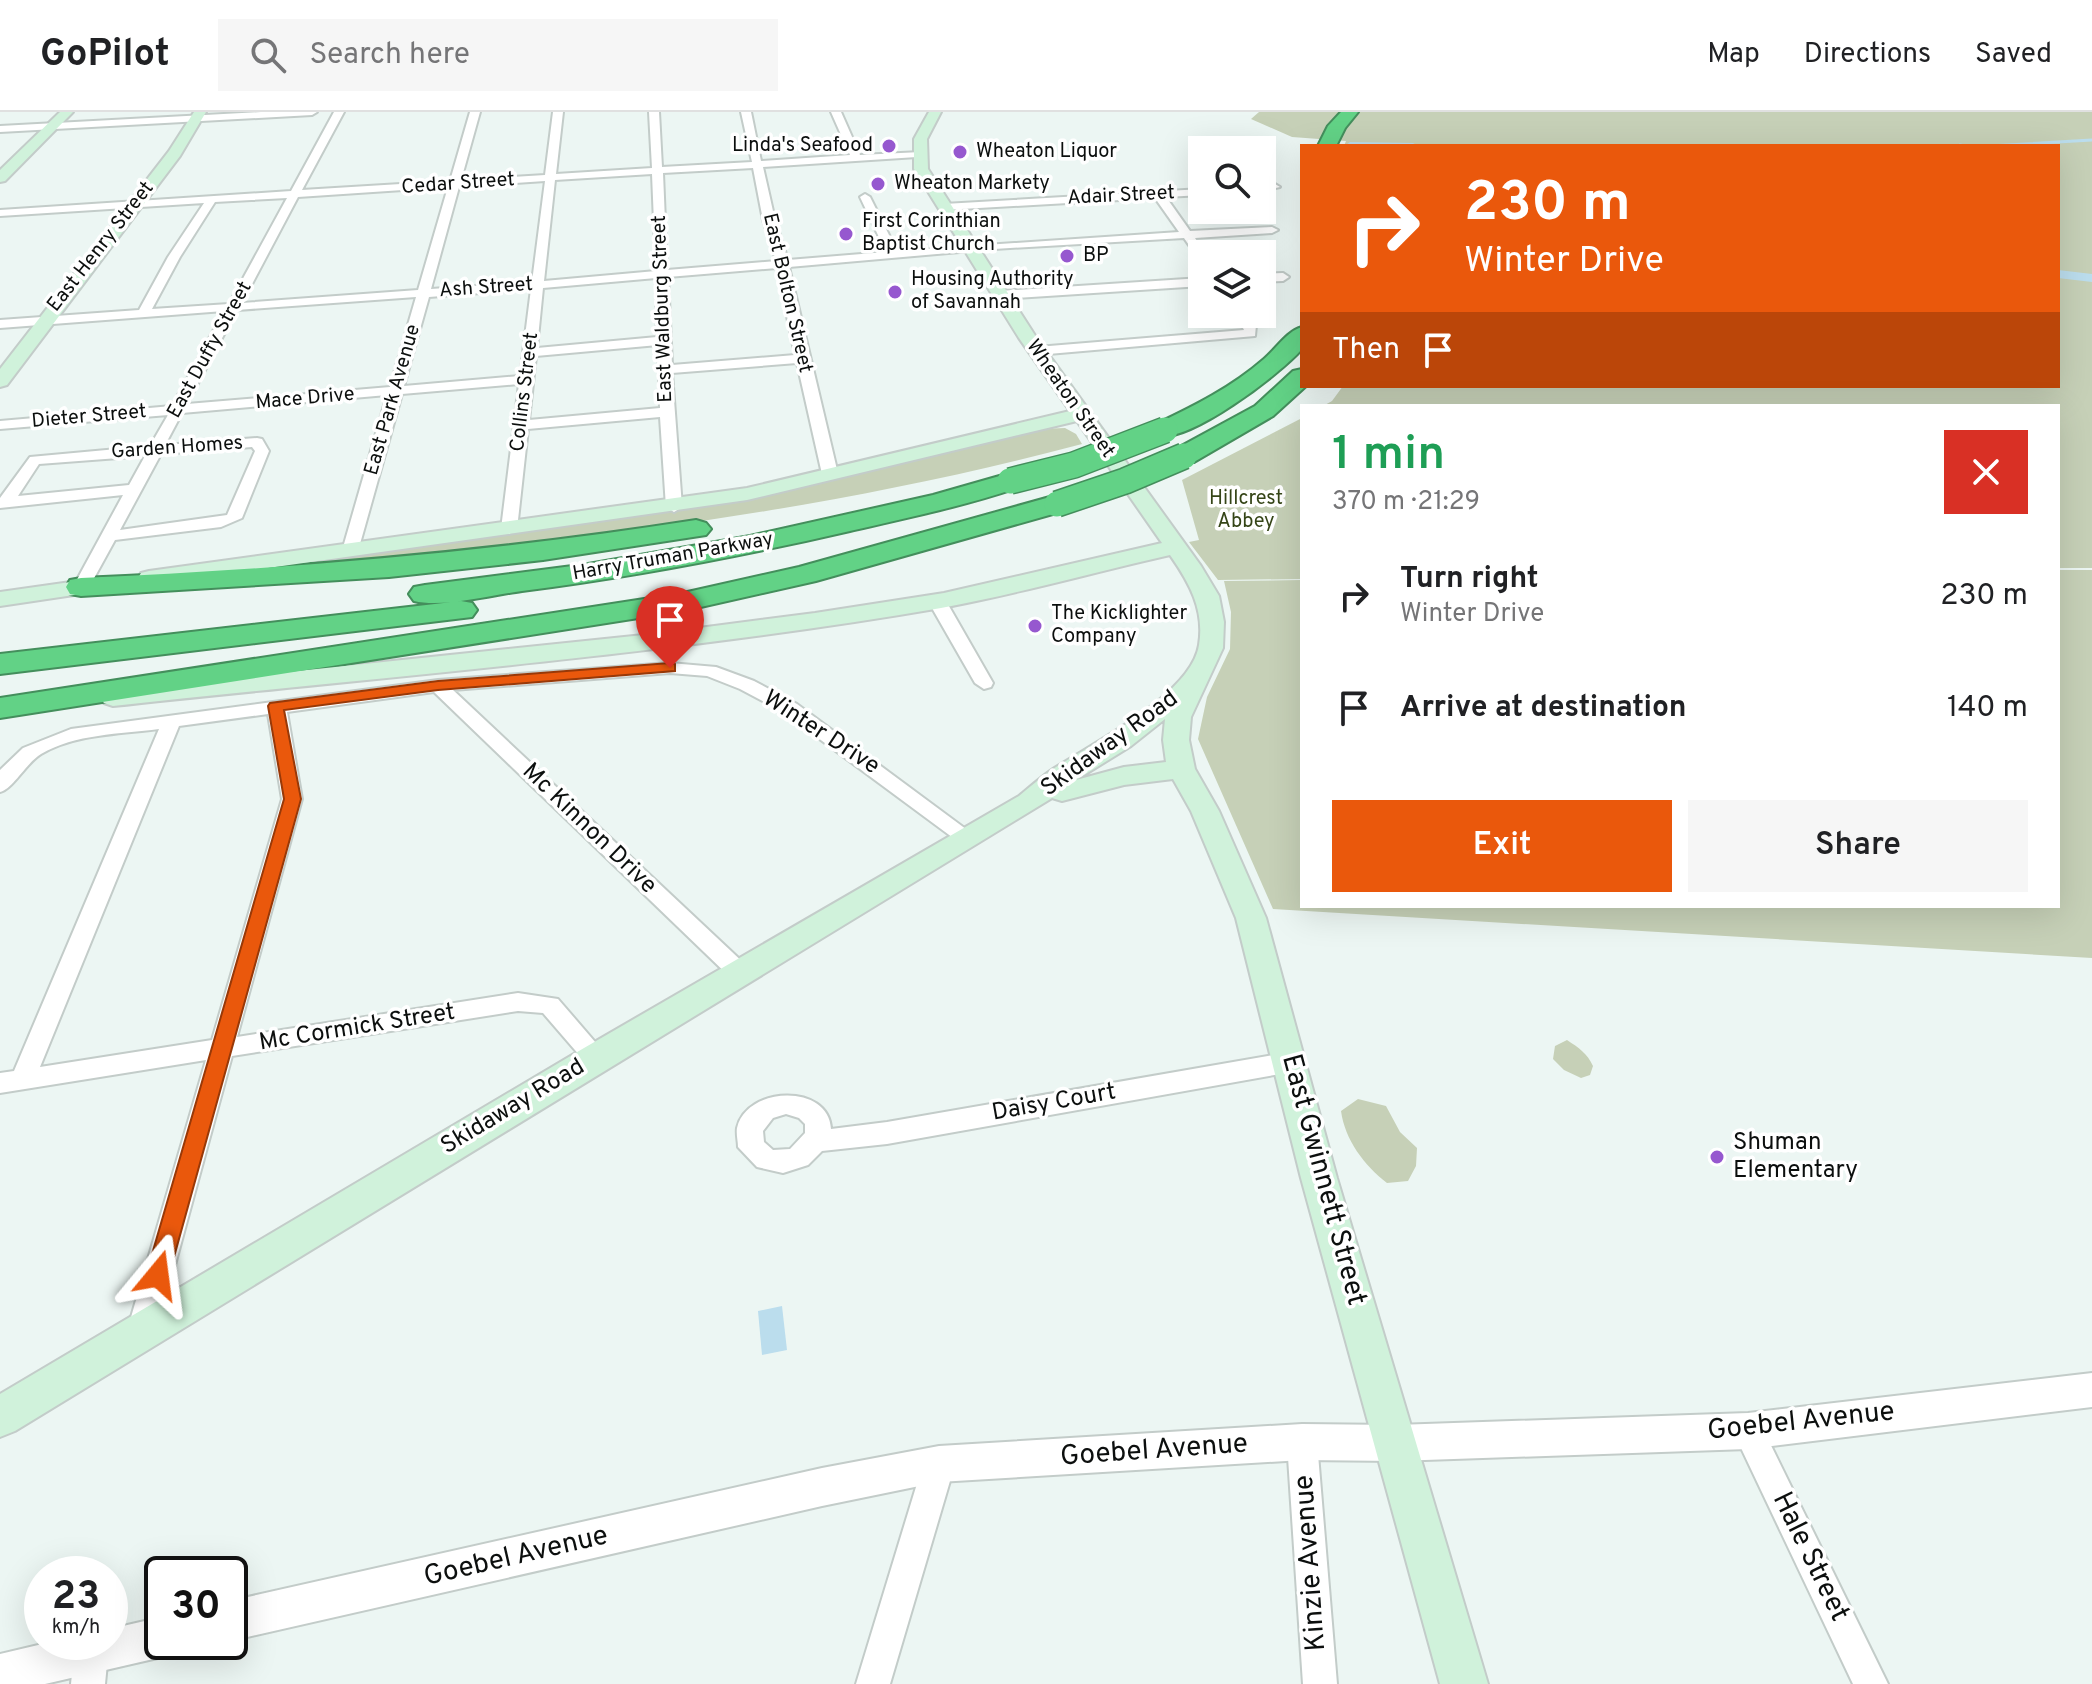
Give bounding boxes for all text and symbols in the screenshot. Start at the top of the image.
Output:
search box [218,19,778,91]
text: GoPilot [40,31,170,80]
icon: search [246,33,290,77]
text: Search here [310,37,470,74]
text: Map [1707,37,1760,73]
text: Directions [1804,37,1931,73]
text: Saved [1975,37,2052,73]
place label: Linda's Seafood [732,133,873,159]
map controls [1188,136,1276,328]
button: search [1188,136,1276,224]
marker: Linda's Seafood [880,137,898,155]
place label: Wheaton Liquor [976,139,1117,165]
marker: Wheaton Liquor [951,143,969,161]
street label: Cedar Street [400,167,516,201]
text: 230 m [1464,170,1631,240]
place label: Wheaton Markety [894,171,1050,197]
marker: Wheaton Markety [869,175,887,193]
street label: East Henry Street [42,176,160,318]
icon: right [1332,176,1436,280]
street label: Adair Street [1067,180,1175,212]
place label: First Corinthian Baptist Church [862,209,1001,258]
street label: East Bolton Street [756,211,818,375]
street label: East Waldburg Street [647,215,679,403]
marker: First Corinthian Baptist Church [837,225,855,243]
text: Winter Drive [1464,239,1664,285]
button: layers [1188,240,1276,328]
place label: BP [1083,243,1109,269]
marker: BP [1058,247,1076,265]
place label: Housing Authority of Savannah [911,267,1074,316]
street label: Ash Street [438,272,534,304]
street label: East Duffy Street [162,277,258,423]
marker: Housing Authority of Savannah [886,283,904,301]
street label: East Park Avenue [359,321,427,479]
icon: arrive [1416,328,1460,372]
street label: Collins Street [505,331,545,453]
text: Then [1332,332,1400,369]
street label: Wheaton Street [1020,335,1120,463]
street label: Mace Drive [254,382,356,416]
street label: Dieter Street [31,399,147,435]
text: 1 min [1332,426,1445,486]
street label: Garden Homes [110,430,244,466]
button: close [1944,430,2028,514]
park label: Hillcrest Abbey [1209,486,1283,535]
text: 370 m · 21:29 [1332,486,1480,519]
street label: Harry Truman Parkway [571,527,775,587]
text: Turn right [1400,561,1538,598]
icon: right [1332,574,1376,618]
text: 230 m [1940,578,2028,615]
pin [636,586,704,668]
icon: arrive [648,598,692,642]
text: Winter Drive [1400,598,1544,631]
place label: The Kicklighter Company [1051,601,1187,650]
marker: The Kicklighter Company [1026,617,1044,635]
street label: Winter Drive [757,684,885,782]
street label: Skidaway Road [1035,684,1185,804]
icon: arrive [1332,686,1376,730]
text: Arrive at destination [1400,690,1686,727]
text: 140 m [1947,690,2028,727]
street label: Mc Kinnon Drive [515,757,663,901]
button: Exit [1332,800,1672,892]
button: Share [1688,800,2028,892]
street label: Mc Cormick Street [257,998,457,1058]
street label: East Gwinnett Street [1272,1050,1374,1310]
street label: Skidaway Road [436,1052,590,1162]
street label: Daisy Court [990,1077,1118,1129]
place label: Shuman Elementary [1733,1128,1858,1186]
marker: Shuman Elementary [1708,1148,1726,1166]
position arrow [116,1233,200,1317]
street label: Goebel Avenue [1706,1394,1896,1450]
street label: Goebel Avenue [1059,1426,1249,1476]
street label: Kinzie Avenue [1287,1474,1335,1652]
street label: Hale Street [1763,1486,1857,1628]
street label: Goebel Avenue [420,1518,612,1596]
speed limit sign: 30 [144,1556,248,1660]
text: 23 [52,1573,100,1623]
text: km/h [52,1615,100,1641]

